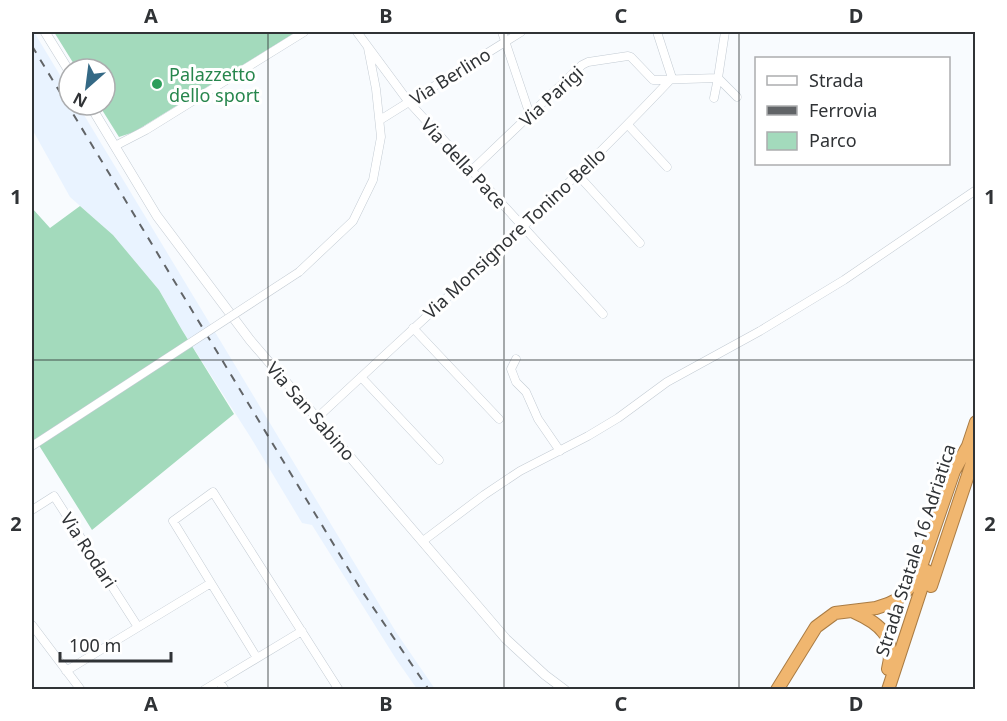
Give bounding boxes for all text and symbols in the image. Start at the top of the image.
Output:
text: A [144,2,158,29]
text: B [379,2,393,29]
text: C [615,2,628,29]
text: D [849,2,863,29]
street label: Via Berlino [405,42,495,110]
north arrow [57,57,117,117]
legend [755,57,950,165]
street label: Via Parigi [514,60,588,132]
place label: Palazzetto dello sport [169,62,260,107]
text: Strada [809,68,864,92]
marker: Palazzetto dello sport [150,77,164,91]
text: N [69,87,91,113]
text: Ferrovia [809,98,877,122]
street label: Via della Pace [416,113,512,213]
text: Parco [809,128,857,152]
street label: Via Monsignore Tonino Bello [418,142,610,324]
text: 1 [10,183,22,210]
text: 1 [984,183,996,210]
street label: Via San Sabino [261,356,361,466]
street label: Strada Statale 16 Adriatica [869,441,961,659]
street label: Via Rodari [56,508,122,592]
text: 2 [10,510,22,537]
text: 2 [984,510,996,537]
scale bar [60,625,171,663]
text: 100 m [69,633,121,657]
text: A [144,690,158,717]
text: B [379,690,393,717]
text: C [615,690,628,717]
text: D [849,690,863,717]

